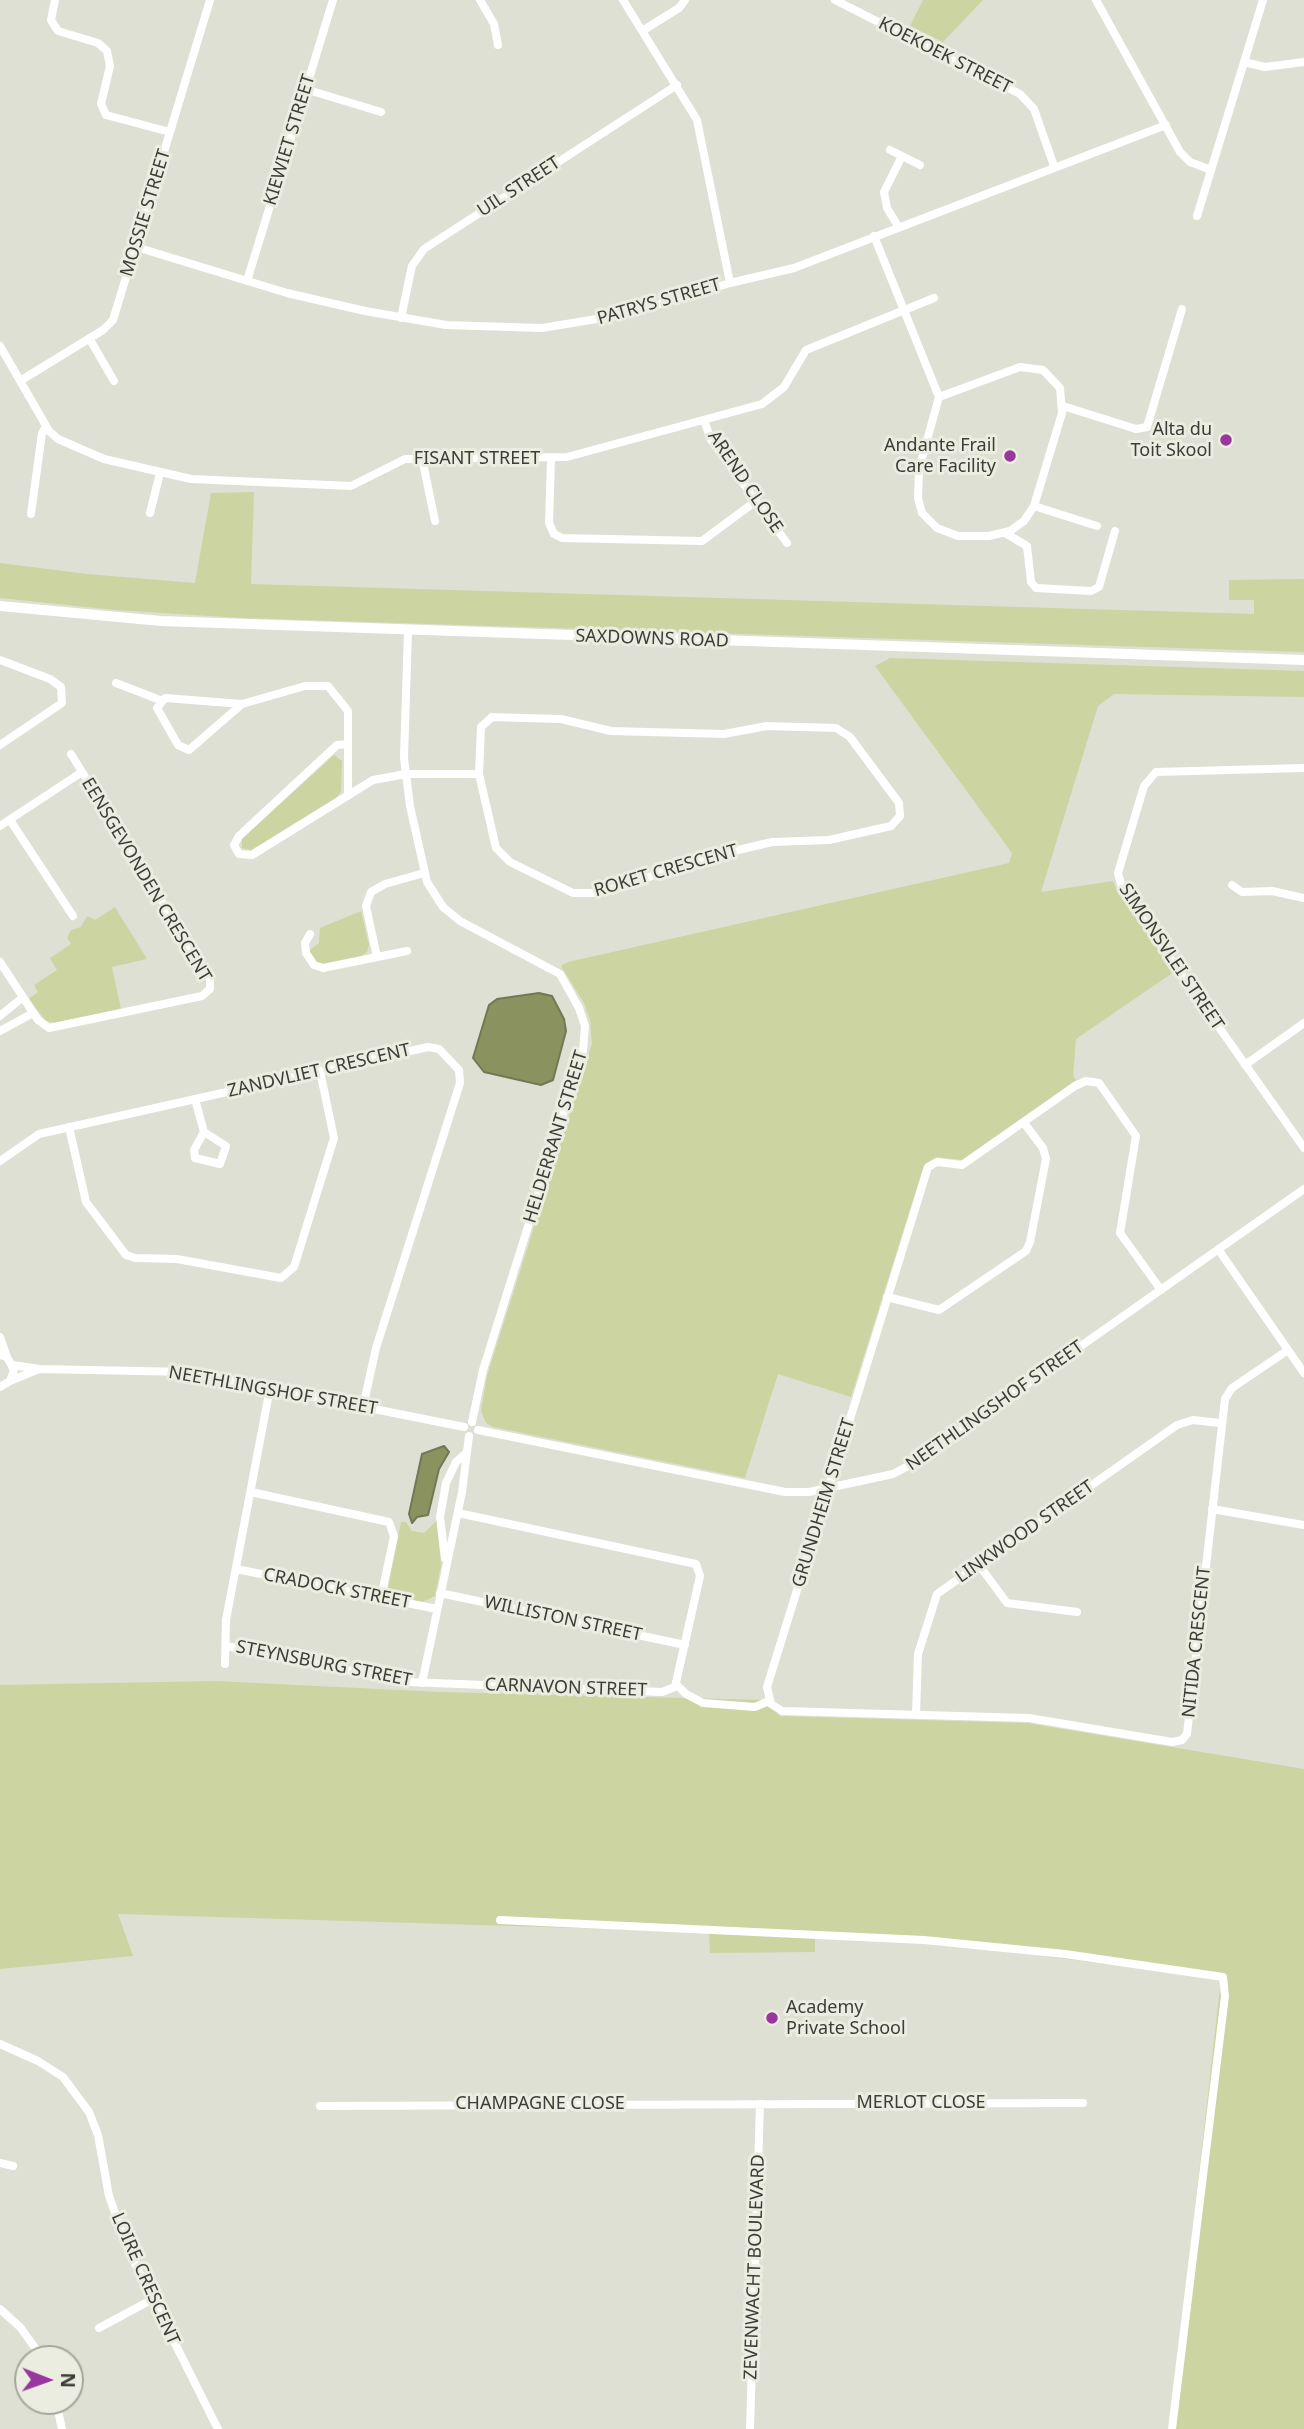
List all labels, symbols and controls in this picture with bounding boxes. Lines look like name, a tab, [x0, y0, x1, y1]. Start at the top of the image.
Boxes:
street label: KOEKOEK STREET	[875, 13, 1015, 99]
street label: KIEWIET STREET	[260, 72, 320, 208]
street label: MOSSIE STREET	[116, 147, 176, 279]
street label: UIL STREET	[473, 152, 565, 222]
street label: PATRYS STREET	[595, 274, 723, 330]
place label: Alta du Toit Skool	[1131, 419, 1212, 462]
street label: AREND CLOSE	[703, 427, 787, 537]
marker: Alta du Toit Skool	[1218, 432, 1234, 448]
place label: Andante Frail Care Facility	[884, 435, 996, 478]
street label: FISANT STREET	[414, 448, 540, 470]
marker: Andante Frail Care Facility	[1002, 448, 1018, 464]
street label: SAXDOWNS ROAD	[575, 626, 729, 652]
street label: EENSGEVONDEN CRESCENT	[76, 774, 216, 986]
street label: ROKET CRESCENT	[592, 840, 740, 902]
street label: SIMONSVLEI STREET	[1114, 880, 1228, 1034]
street label: ZANDVLIET CRESCENT	[225, 1039, 413, 1103]
street label: HELDERRANT STREET	[519, 1048, 593, 1226]
street label: NEETHLINGSHOF STREET	[902, 1336, 1088, 1476]
street label: NEETHLINGSHOF STREET	[167, 1362, 379, 1420]
street label: GRUNDHEIM STREET	[788, 1416, 860, 1590]
street label: LINKWOOD STREET	[952, 1476, 1098, 1588]
street label: CRADOCK STREET	[262, 1564, 412, 1614]
street label: NITIDA CRESCENT	[1178, 1565, 1216, 1719]
street label: WILLISTON STREET	[482, 1592, 644, 1646]
street label: STEYNSBURG STREET	[234, 1636, 414, 1692]
street label: CARNAVON STREET	[484, 1674, 648, 1702]
place label: Academy Private School	[786, 1997, 906, 2039]
marker: Academy Private School	[764, 2010, 780, 2026]
street label: MERLOT CLOSE	[856, 2092, 986, 2114]
street label: CHAMPAGNE CLOSE	[455, 2093, 625, 2115]
street label: ZEVENWACHT BOULEVARD	[740, 2154, 770, 2380]
street label: LOIRE CRESCENT	[106, 2209, 184, 2349]
north arrow	[14, 2345, 84, 2415]
text: N	[55, 2372, 81, 2388]

